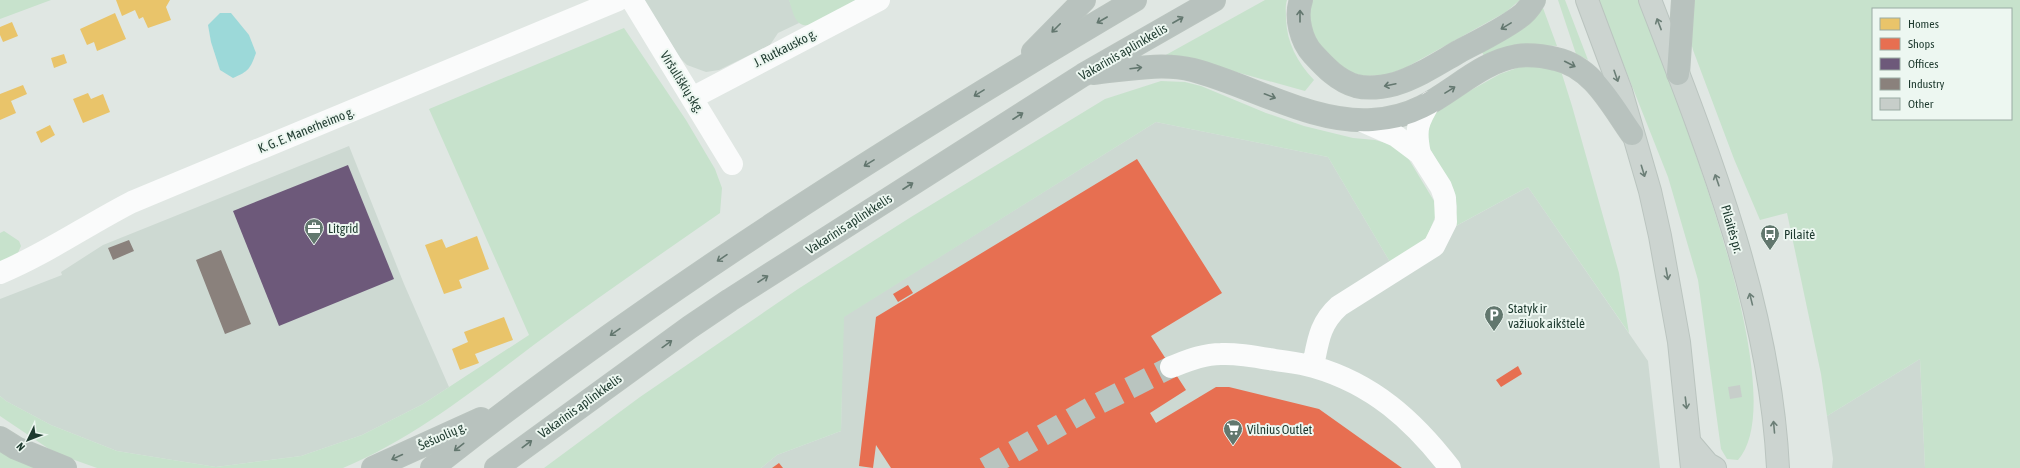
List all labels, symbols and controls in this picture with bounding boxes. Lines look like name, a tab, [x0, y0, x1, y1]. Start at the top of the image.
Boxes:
legend	[1872, 8, 2012, 120]
one-way arrow	[1296, 10, 1304, 23]
one-way arrow	[1096, 16, 1108, 24]
one-way arrow	[1172, 16, 1184, 24]
text: Homes	[1908, 17, 1939, 31]
one-way arrow	[1655, 19, 1663, 31]
street label: Vakarinis aplinkkelis	[1076, 20, 1170, 83]
one-way arrow	[1500, 22, 1512, 30]
one-way arrow	[1051, 23, 1061, 33]
street label: J. Rutkausko g.	[751, 26, 819, 70]
text: Shops	[1908, 37, 1934, 51]
street label: Viršuliškių skg.	[657, 48, 707, 116]
text: Offices	[1908, 57, 1938, 71]
one-way arrow	[1564, 61, 1576, 69]
one-way arrow	[1129, 64, 1142, 72]
one-way arrow	[1612, 69, 1620, 81]
text: Industry	[1908, 77, 1945, 91]
one-way arrow	[1384, 81, 1397, 89]
one-way arrow	[1444, 86, 1455, 94]
one-way arrow	[973, 90, 985, 98]
one-way arrow	[1263, 93, 1275, 101]
text: Other	[1908, 97, 1934, 111]
street label: K. G. E. Manerheimo g.	[256, 104, 356, 156]
one-way arrow	[1012, 112, 1024, 120]
one-way arrow	[863, 159, 875, 167]
one-way arrow	[1640, 164, 1647, 177]
one-way arrow	[1713, 173, 1720, 186]
one-way arrow	[902, 182, 914, 190]
street label: Vakarinis aplinkkelis	[803, 190, 895, 257]
street label: Pilaitės pr.	[1718, 203, 1746, 255]
office icon: Litgrid	[303, 217, 325, 245]
place label: Litgrid	[328, 221, 358, 236]
bus stop icon: Pilaitė	[1759, 223, 1781, 251]
place label: Pilaitė	[1784, 227, 1815, 242]
one-way arrow	[717, 254, 728, 262]
one-way arrow	[1663, 267, 1671, 280]
one-way arrow	[757, 275, 768, 283]
one-way arrow	[1746, 293, 1754, 306]
place label: Statyk ir važiuok aikštelė	[1508, 301, 1585, 331]
parking icon: Statyk ir važiuok aikštelė	[1483, 304, 1505, 332]
one-way arrow	[610, 328, 621, 336]
one-way arrow	[661, 339, 672, 348]
street label: Vakarinis aplinkkelis	[535, 371, 625, 441]
one-way arrow	[1682, 396, 1690, 409]
supermarket icon: Vilnius Outlet	[1222, 418, 1244, 446]
street label: Šešuolių g.	[416, 419, 468, 453]
north arrow	[8, 420, 48, 460]
one-way arrow	[1771, 421, 1778, 434]
place label: Vilnius Outlet	[1247, 422, 1313, 437]
text: N	[14, 440, 27, 453]
one-way arrow	[522, 440, 533, 449]
one-way arrow	[453, 442, 464, 451]
one-way arrow	[391, 454, 403, 461]

